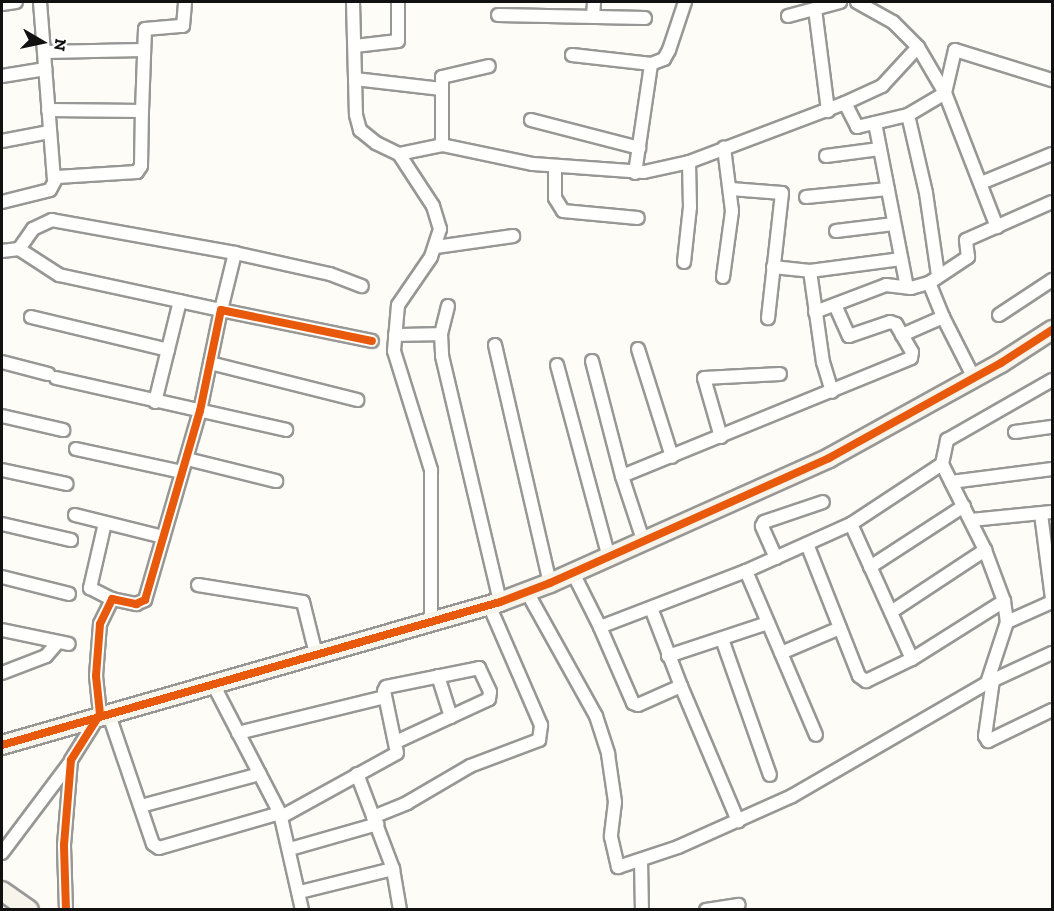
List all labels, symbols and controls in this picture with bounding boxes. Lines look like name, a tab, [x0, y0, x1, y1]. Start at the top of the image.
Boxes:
north arrow	[12, 12, 72, 72]
text: N	[50, 37, 71, 52]

